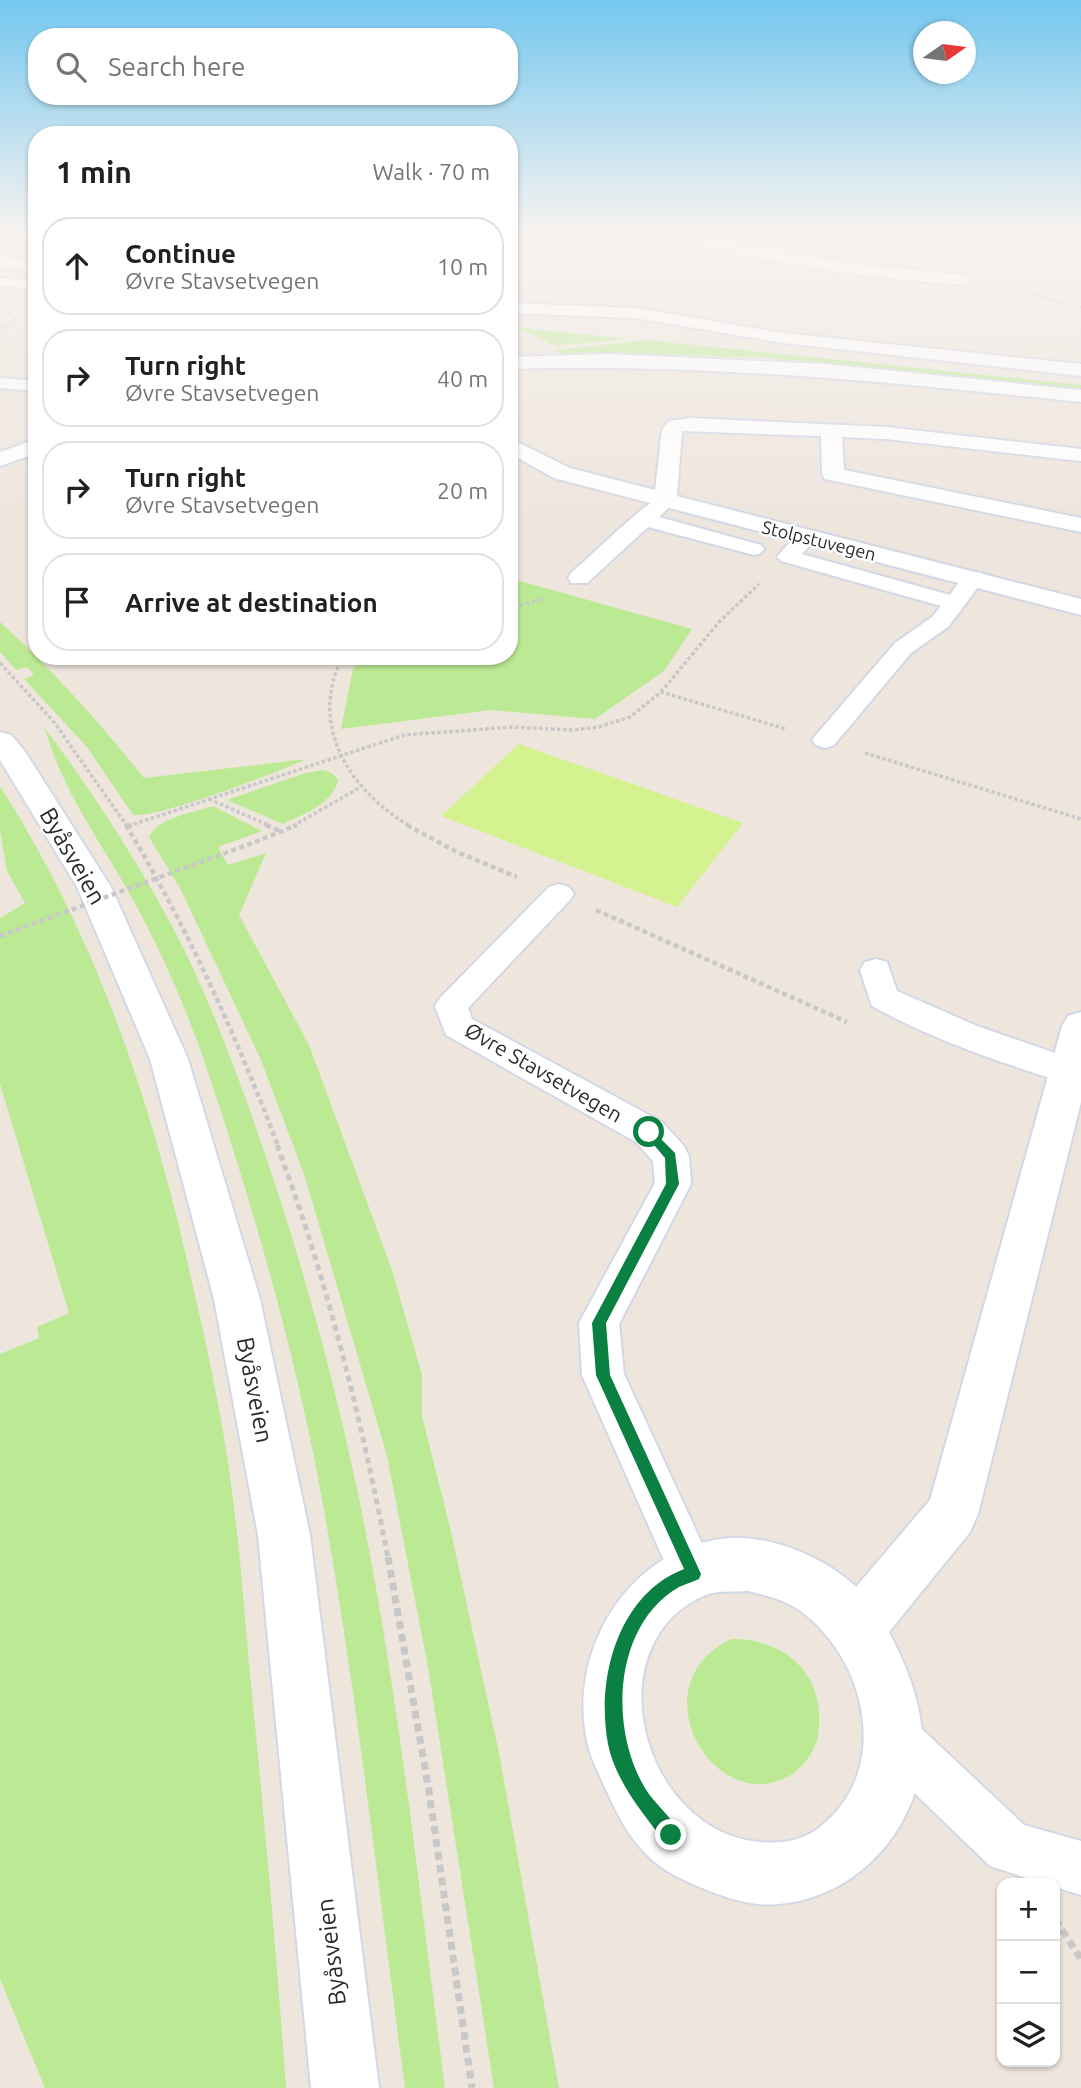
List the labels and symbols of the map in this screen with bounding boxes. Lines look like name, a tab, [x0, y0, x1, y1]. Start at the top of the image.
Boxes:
north arrow	[913, 21, 976, 84]
street label: Stolpstuvegen	[760, 516, 878, 564]
street label: Byåsveien	[35, 803, 111, 909]
street label: Øvre Stavsetvegen	[461, 1017, 627, 1127]
route start	[633, 1116, 664, 1147]
street label: Byåsveien	[232, 1335, 278, 1445]
route end	[655, 1819, 686, 1850]
street label: Byåsveien	[311, 1897, 351, 2007]

